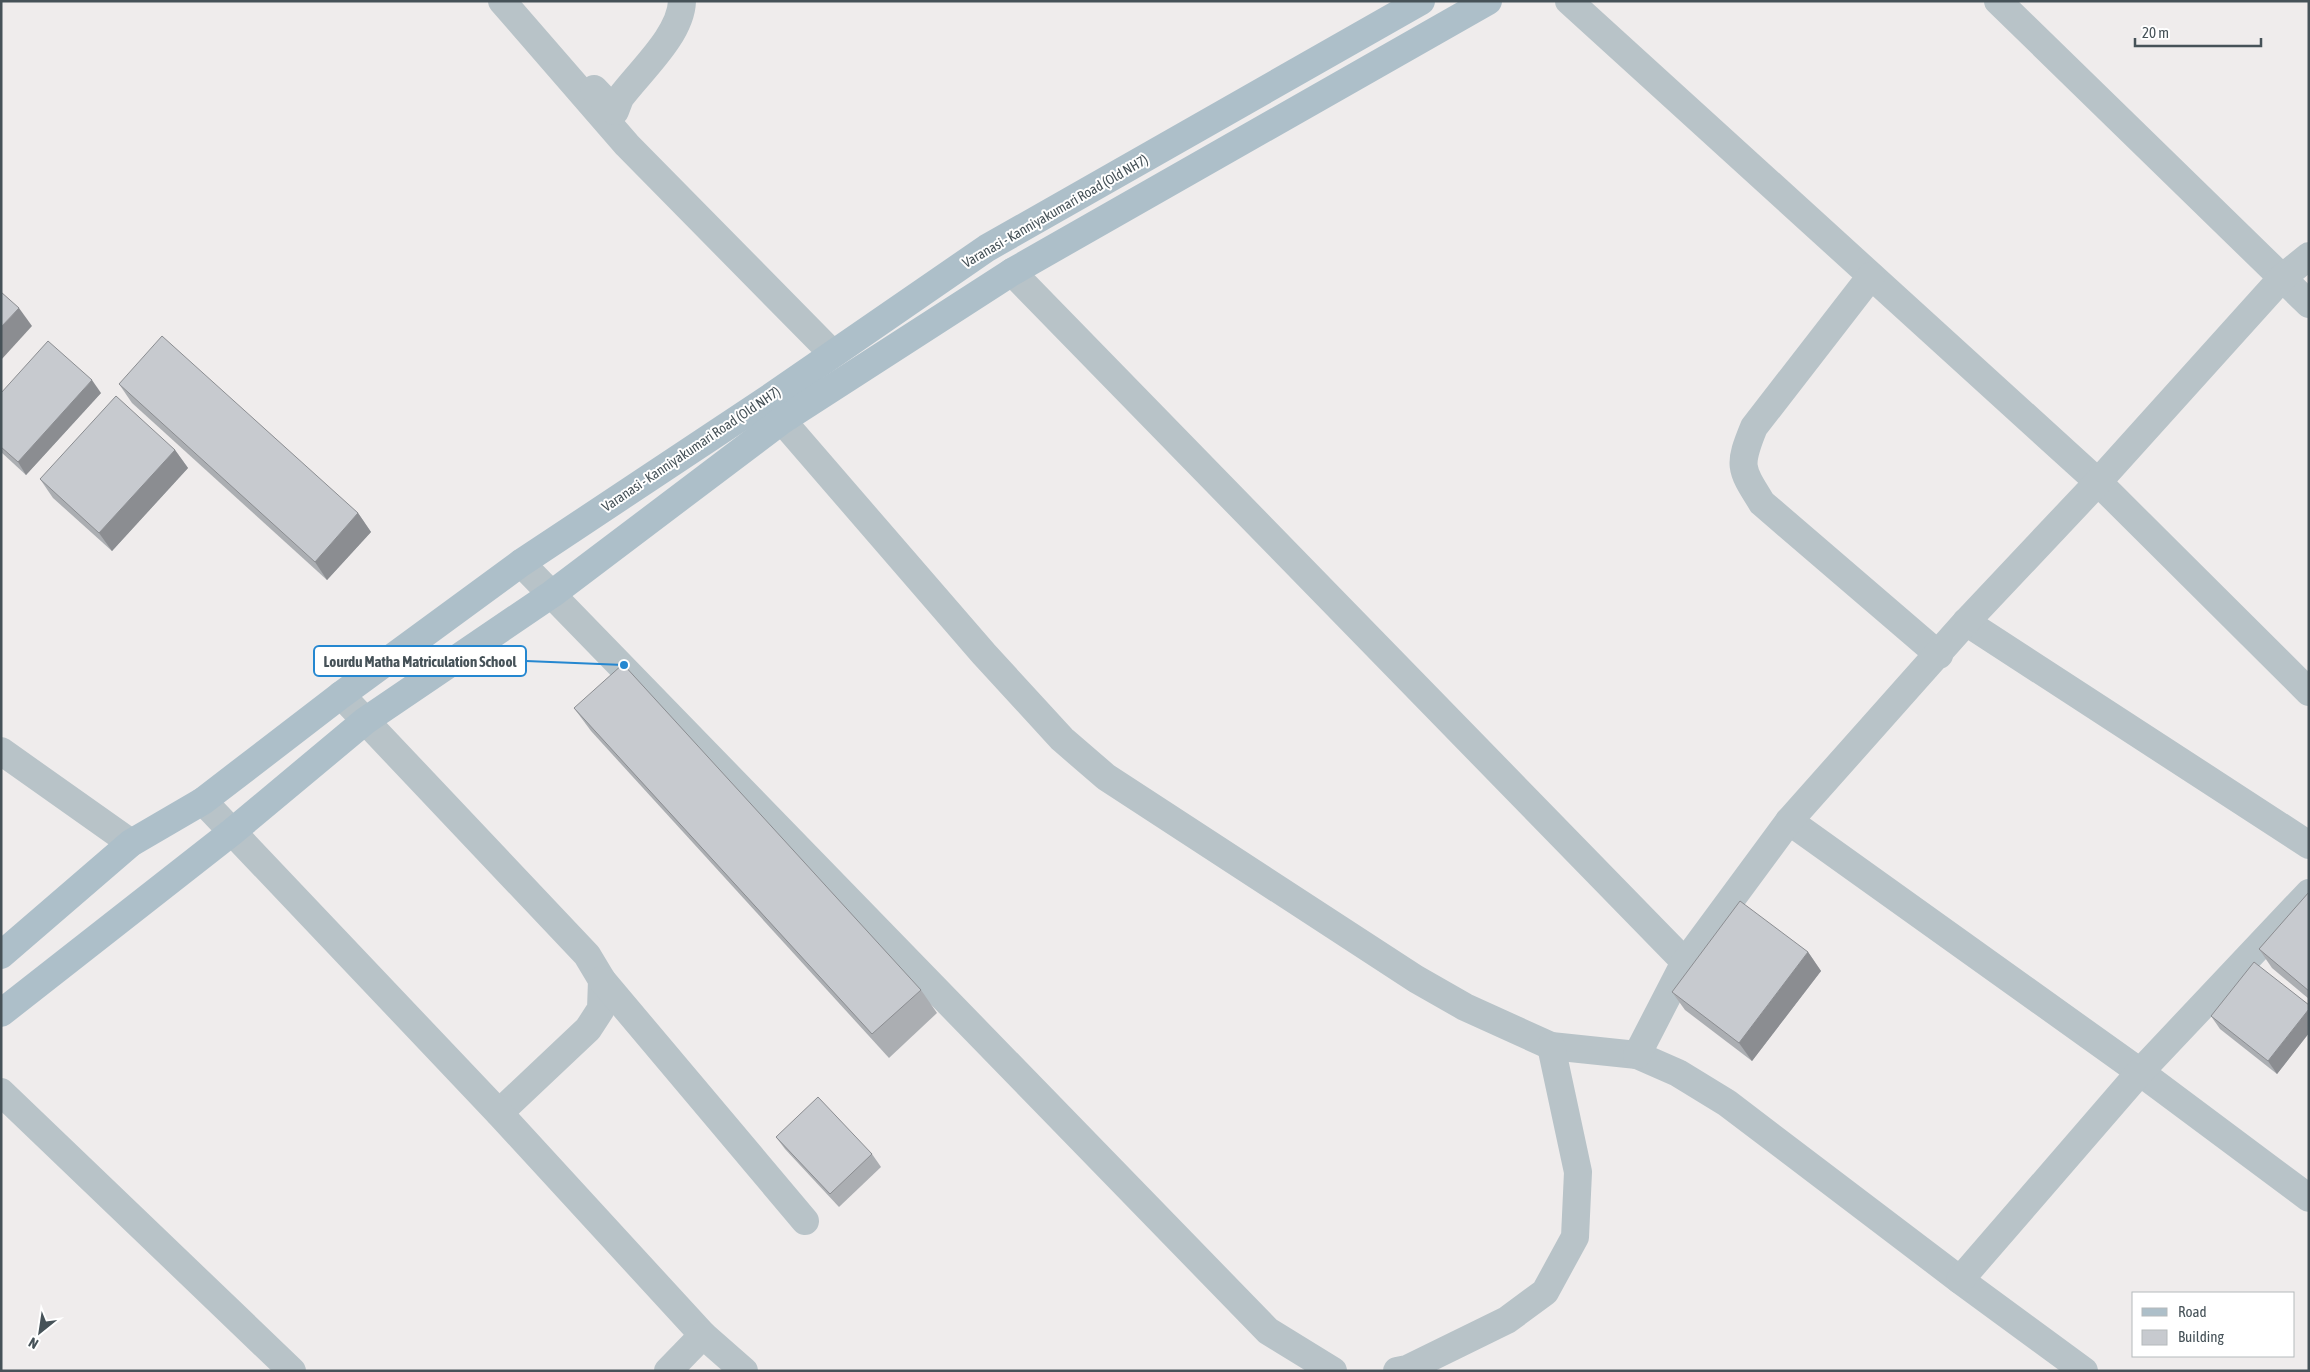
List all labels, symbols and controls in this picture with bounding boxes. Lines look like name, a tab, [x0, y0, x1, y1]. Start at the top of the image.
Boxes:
scale bar	[2135, 15, 2261, 47]
text: 20 m	[2142, 24, 2169, 41]
street label: Varanasi - Kanniyakumari Road (Old NH7)	[959, 151, 1151, 271]
street label: Varanasi - Kanniyakumari Road (Old NH7)	[599, 383, 783, 515]
callout: Lourdu Matha Matriculation School	[314, 646, 526, 676]
text: Lourdu Matha Matriculation School	[324, 653, 517, 670]
legend	[2132, 1292, 2295, 1357]
text: Road	[2178, 1303, 2207, 1320]
north arrow	[15, 1307, 65, 1357]
text: Building	[2178, 1328, 2224, 1345]
text: N	[26, 1334, 41, 1352]

